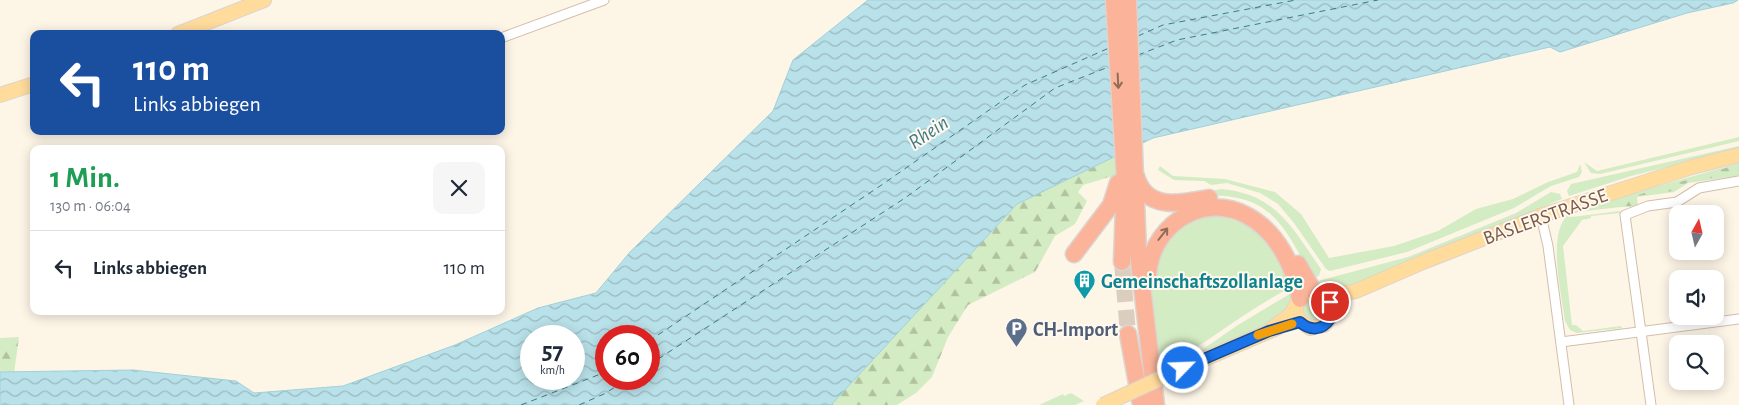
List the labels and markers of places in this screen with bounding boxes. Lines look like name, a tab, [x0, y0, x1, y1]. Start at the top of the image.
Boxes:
building icon: Gemeinschaftszollanlage	[1073, 269, 1097, 300]
place label: Gemeinschaftszollanlage	[1101, 272, 1303, 292]
pin	[1309, 281, 1351, 323]
parking icon: CH-Import	[1005, 317, 1029, 348]
place label: CH-Import	[1033, 320, 1118, 340]

